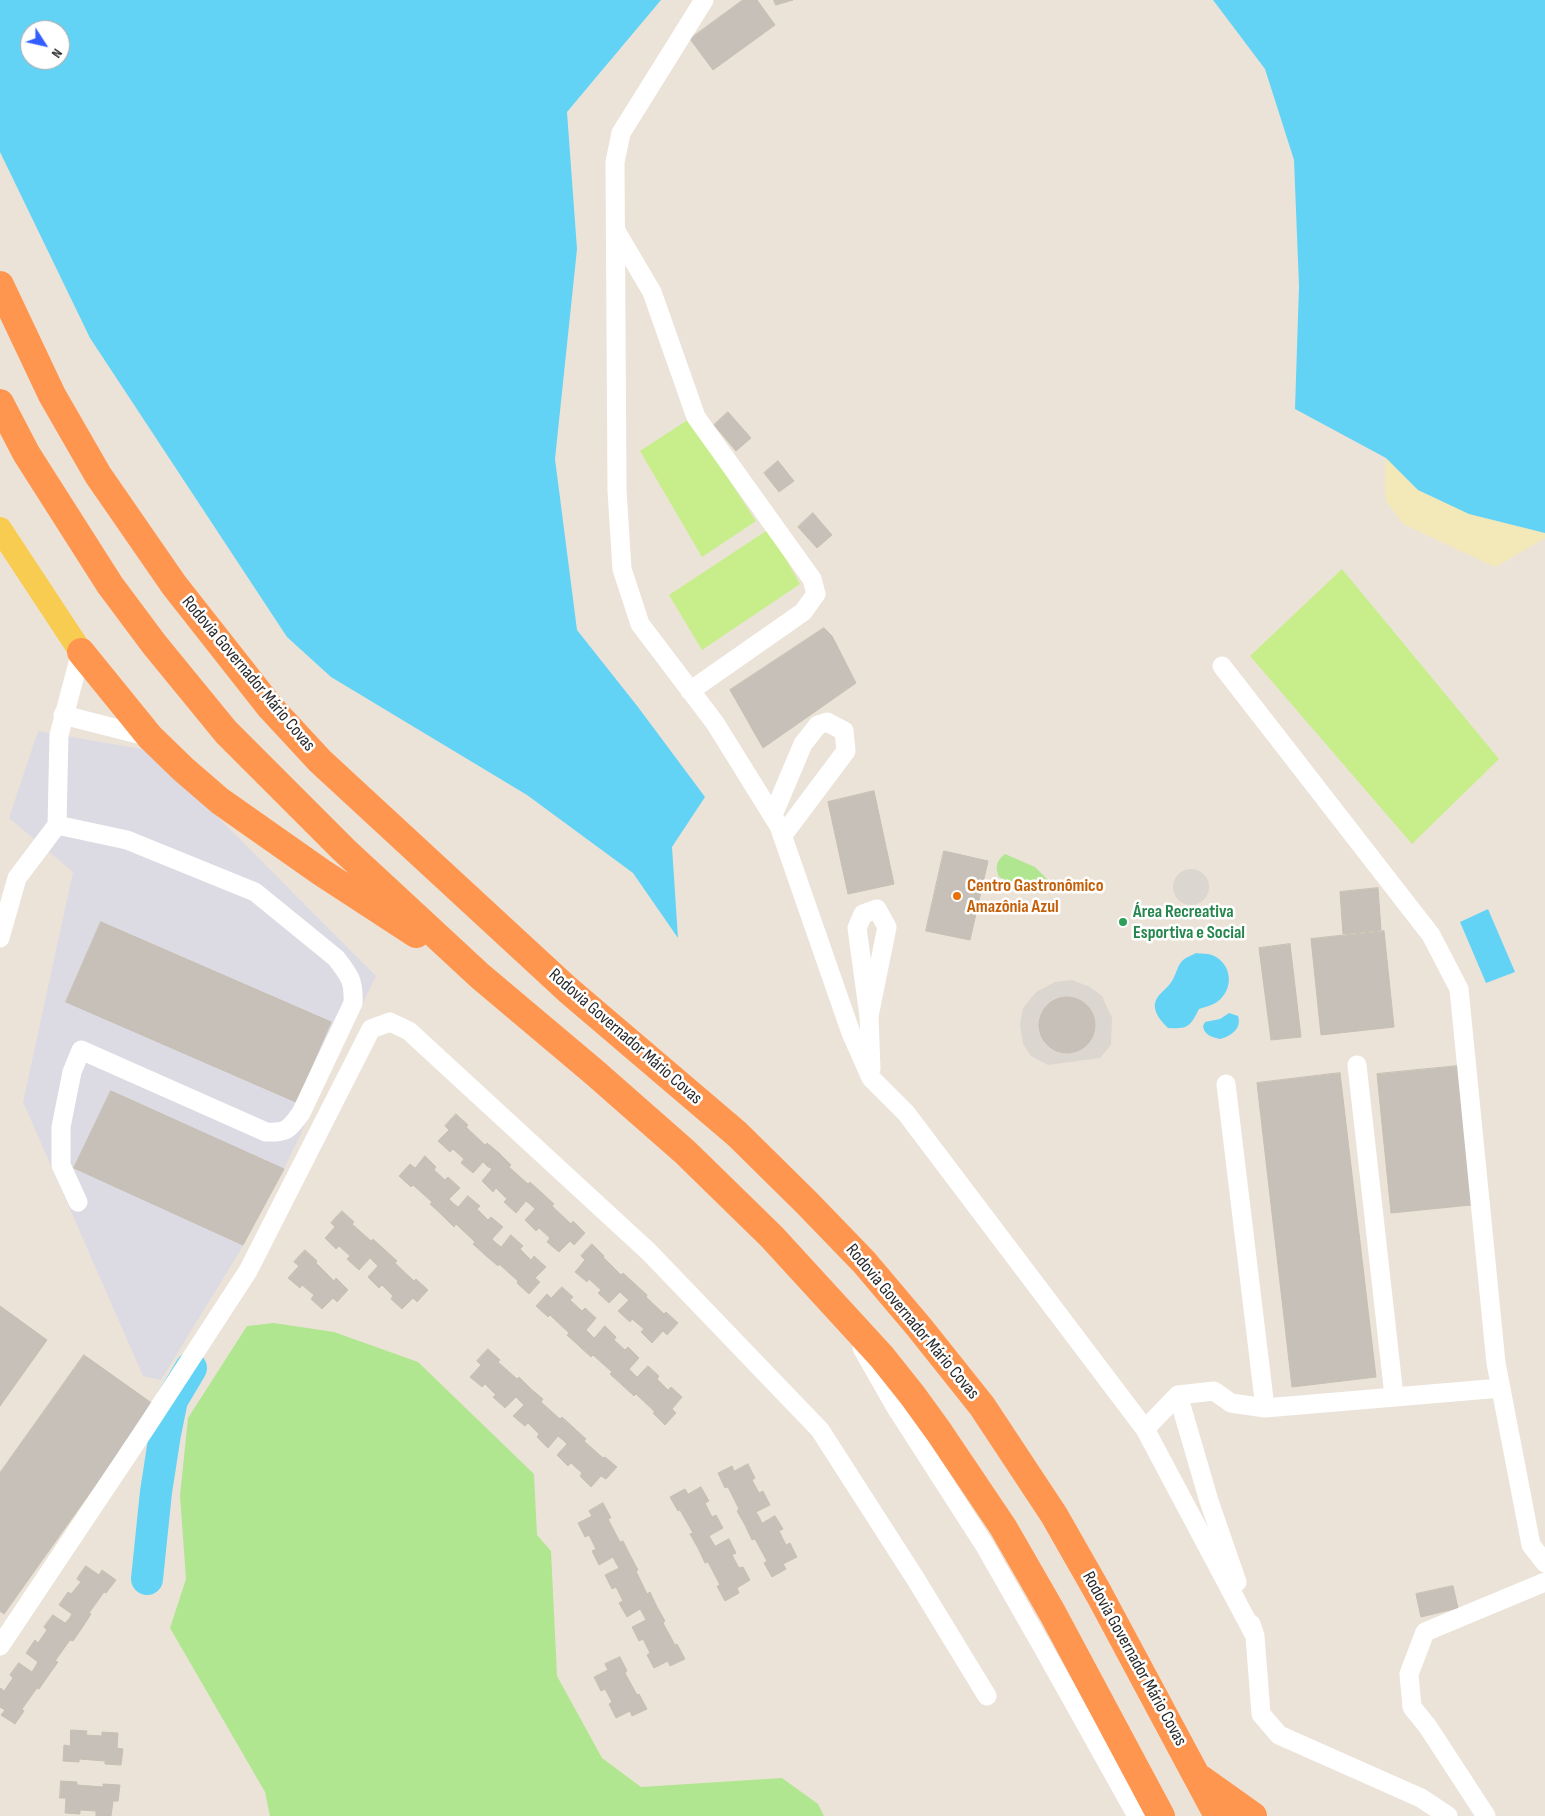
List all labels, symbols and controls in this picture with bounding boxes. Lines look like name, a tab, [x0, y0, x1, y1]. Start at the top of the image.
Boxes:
north arrow	[20, 20, 70, 70]
text: N	[48, 45, 66, 61]
street label: Rodovia Governador Mário Covas	[177, 592, 319, 756]
place label: Centro Gastronômico Amazônia Azul	[967, 875, 1103, 918]
marker: Centro Gastronômico Amazônia Azul	[951, 890, 963, 902]
place label: Área Recreativa Esportiva e Social	[1133, 901, 1245, 944]
marker: Área Recreativa Esportiva e Social	[1117, 916, 1129, 928]
street label: Rodovia Governador Mário Covas	[544, 965, 706, 1109]
street label: Rodovia Governador Mário Covas	[841, 1240, 983, 1404]
street label: Rodovia Governador Mário Covas	[1077, 1568, 1191, 1750]

